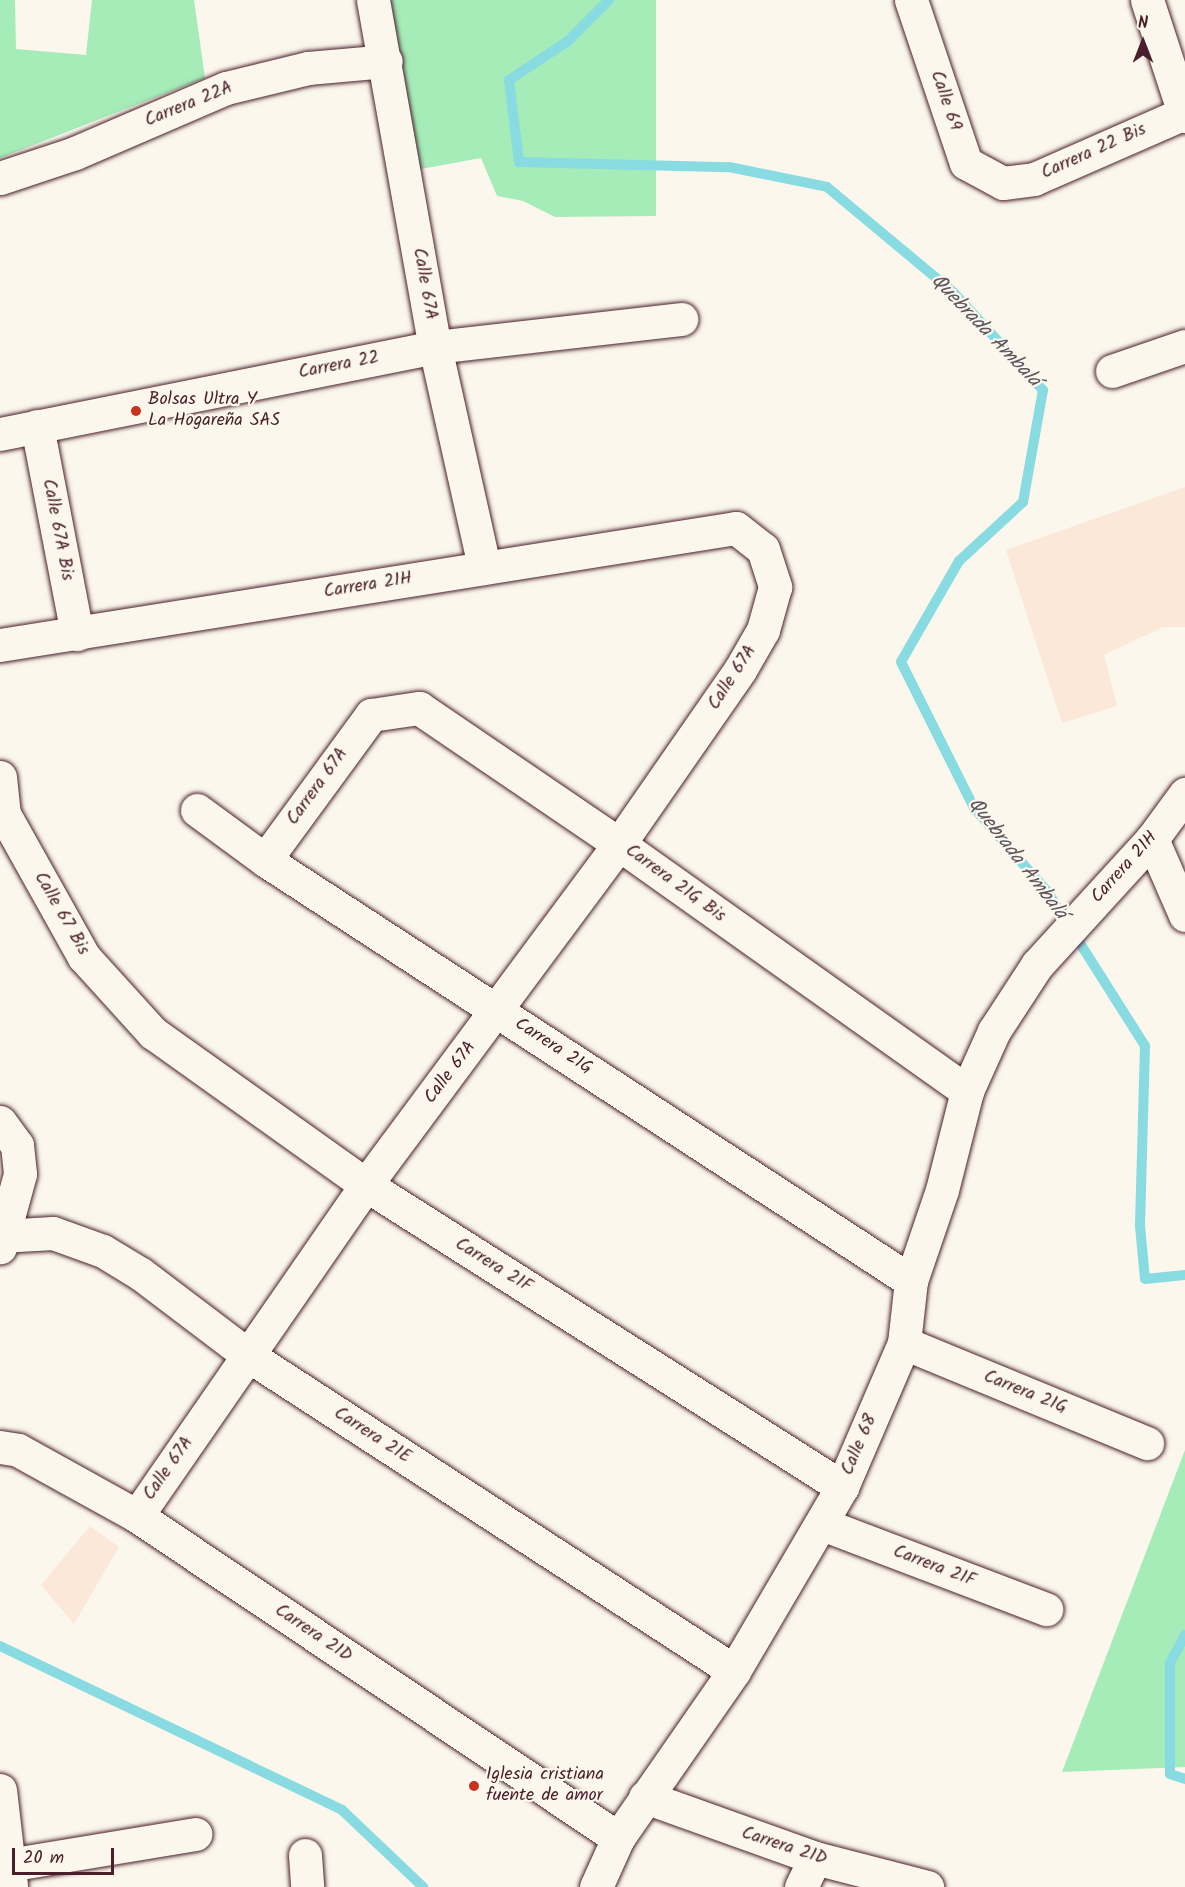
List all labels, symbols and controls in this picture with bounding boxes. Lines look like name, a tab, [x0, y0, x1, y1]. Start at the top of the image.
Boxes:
text: N	[1138, 11, 1148, 36]
north arrow	[1113, 12, 1173, 72]
street label: Calle 69	[925, 68, 965, 134]
street label: Carrera 22A	[142, 78, 236, 132]
street label: Carrera 22 Bis	[1038, 119, 1150, 185]
street label: Calle 67A	[407, 246, 441, 322]
water label: Quebrada Ambalá	[925, 270, 1045, 392]
street label: Carrera 22	[297, 348, 381, 384]
place label: Bolsas Ultra Y La Hogareña SAS	[148, 390, 280, 432]
marker: Bolsas Ultra Y La Hogareña SAS	[129, 404, 143, 418]
street label: Calle 67A Bis	[37, 477, 77, 583]
street label: Carrera 21H	[322, 568, 414, 604]
street label: Calle 67A	[704, 642, 762, 714]
street label: Carrera 67A	[283, 744, 353, 830]
water label: Quebrada Ambalá	[962, 793, 1072, 925]
street label: Carrera 21H	[1087, 828, 1163, 908]
street label: Carrera 21G Bis	[621, 840, 729, 928]
street label: Calle 67 Bis	[29, 869, 93, 959]
street label: Carrera 21G	[510, 1014, 596, 1080]
street label: Calle 67A	[421, 1038, 481, 1108]
street label: Carrera 21F	[451, 1234, 535, 1298]
street label: Carrera 21G	[980, 1367, 1070, 1419]
street label: Carrera 21E	[329, 1403, 415, 1469]
street label: Calle 68	[838, 1411, 882, 1479]
street label: Calle 67A	[139, 1433, 199, 1505]
street label: Carrera 21F	[890, 1541, 978, 1593]
street label: Carrera 21D	[270, 1600, 356, 1668]
place label: Iglesia cristiana fuente de amor	[486, 1765, 604, 1808]
marker: Iglesia cristiana fuente de amor	[467, 1779, 481, 1793]
street label: Carrera 21D	[739, 1823, 829, 1871]
scale bar	[15, 1836, 117, 1874]
text: 20 m	[23, 1844, 64, 1873]

